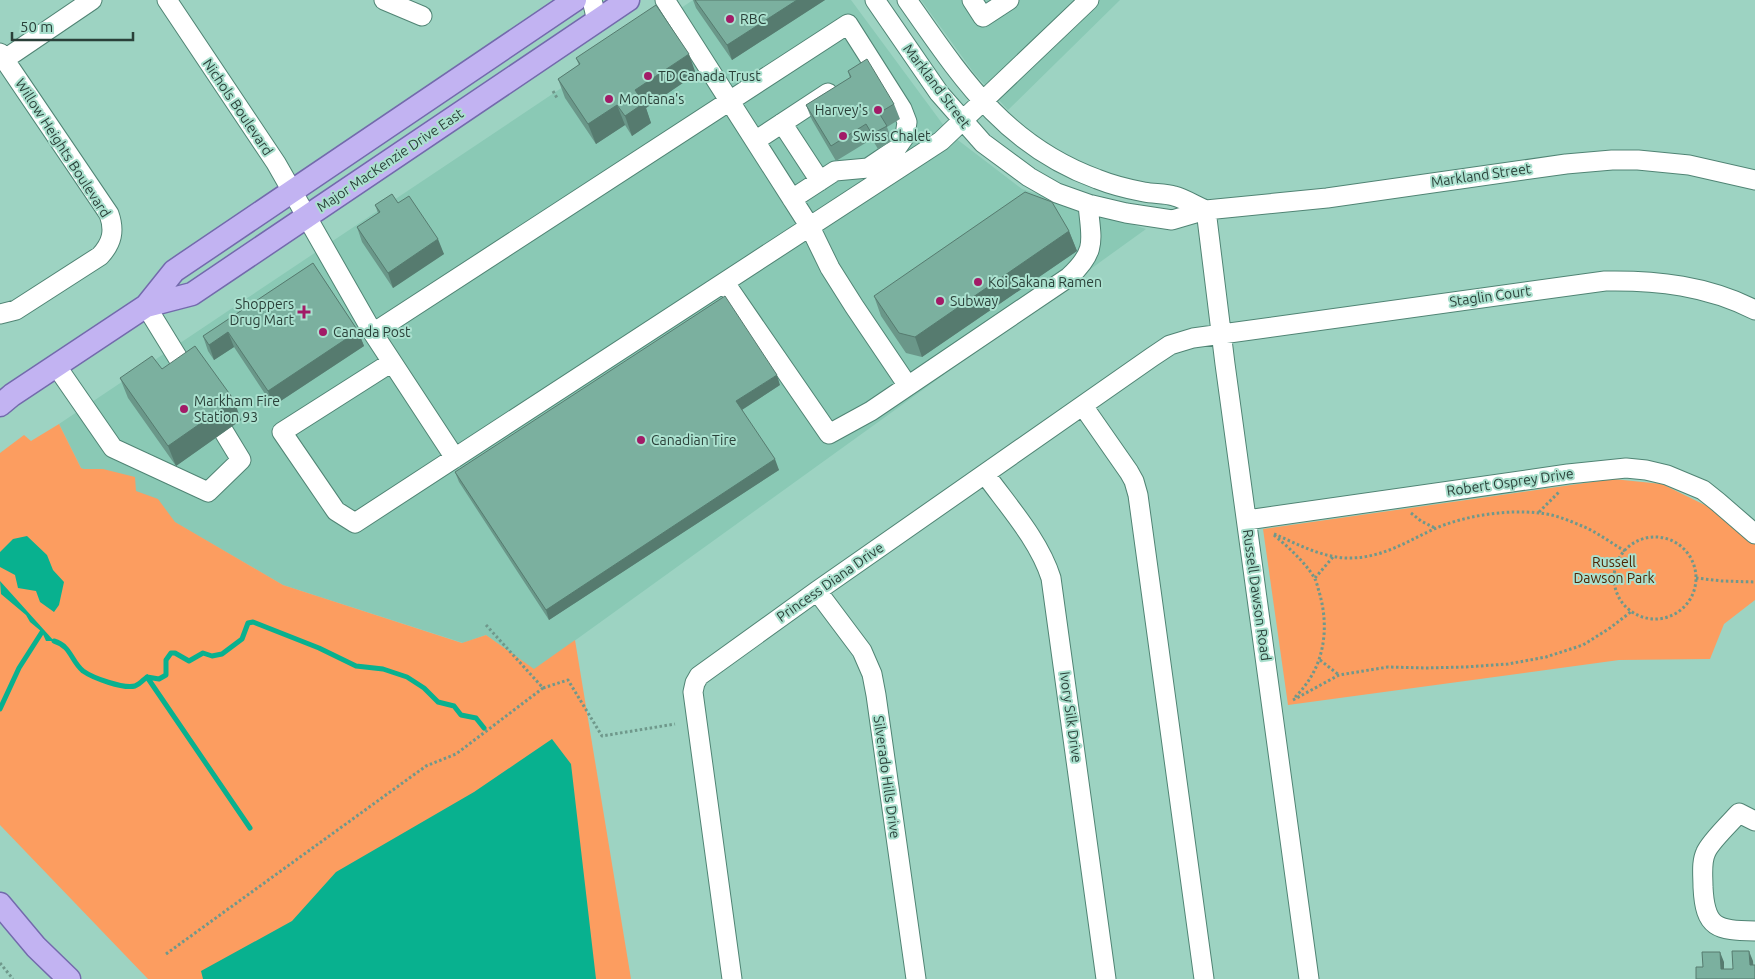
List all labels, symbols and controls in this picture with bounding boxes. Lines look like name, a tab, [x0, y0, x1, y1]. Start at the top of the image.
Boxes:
scale bar	[12, 10, 134, 42]
place label: RBC	[740, 11, 767, 27]
marker: RBC	[724, 13, 736, 25]
text: 50 m	[20, 18, 53, 35]
street label: Markland Street	[900, 41, 974, 132]
street label: Nichols Boulevard	[200, 56, 276, 158]
place label: TD Canada Trust	[658, 68, 761, 84]
marker: TD Canada Trust	[642, 70, 654, 82]
street label: Willow Heights Boulevard	[12, 76, 114, 220]
place label: Montana's	[619, 91, 684, 107]
marker: Montana's	[603, 93, 615, 105]
place label: Harvey's	[815, 102, 868, 118]
marker: Harvey's	[872, 104, 884, 116]
street label: Major MacKenzie Drive East	[314, 105, 467, 215]
place label: Swiss Chalet	[853, 128, 931, 144]
marker: Swiss Chalet	[837, 130, 849, 142]
street label: Markland Street	[1430, 160, 1533, 190]
place label: Koi Sakana Ramen	[988, 274, 1102, 290]
marker: Koi Sakana Ramen	[972, 276, 984, 288]
street label: Staglin Court	[1448, 282, 1532, 310]
place label: Subway	[950, 293, 999, 309]
marker: Subway	[934, 295, 946, 307]
place label: Shoppers Drug Mart	[229, 296, 294, 328]
marker: Shoppers Drug Mart	[298, 306, 310, 318]
place label: Canada Post	[333, 324, 411, 340]
marker: Canada Post	[317, 326, 329, 338]
place label: Markham Fire Station 93	[194, 393, 280, 425]
marker: Markham Fire Station 93	[178, 403, 190, 415]
place label: Canadian Tire	[651, 432, 736, 448]
marker: Canadian Tire	[635, 434, 647, 446]
street label: Robert Osprey Drive	[1446, 465, 1574, 499]
street label: Russell Dawson Road	[1240, 528, 1274, 662]
street label: Princess Diana Drive	[774, 539, 886, 625]
park label: Russell Dawson Park	[1573, 554, 1655, 586]
street label: Ivory Silk Drive	[1057, 670, 1085, 764]
street label: Silverado Hills Drive	[870, 715, 904, 839]

